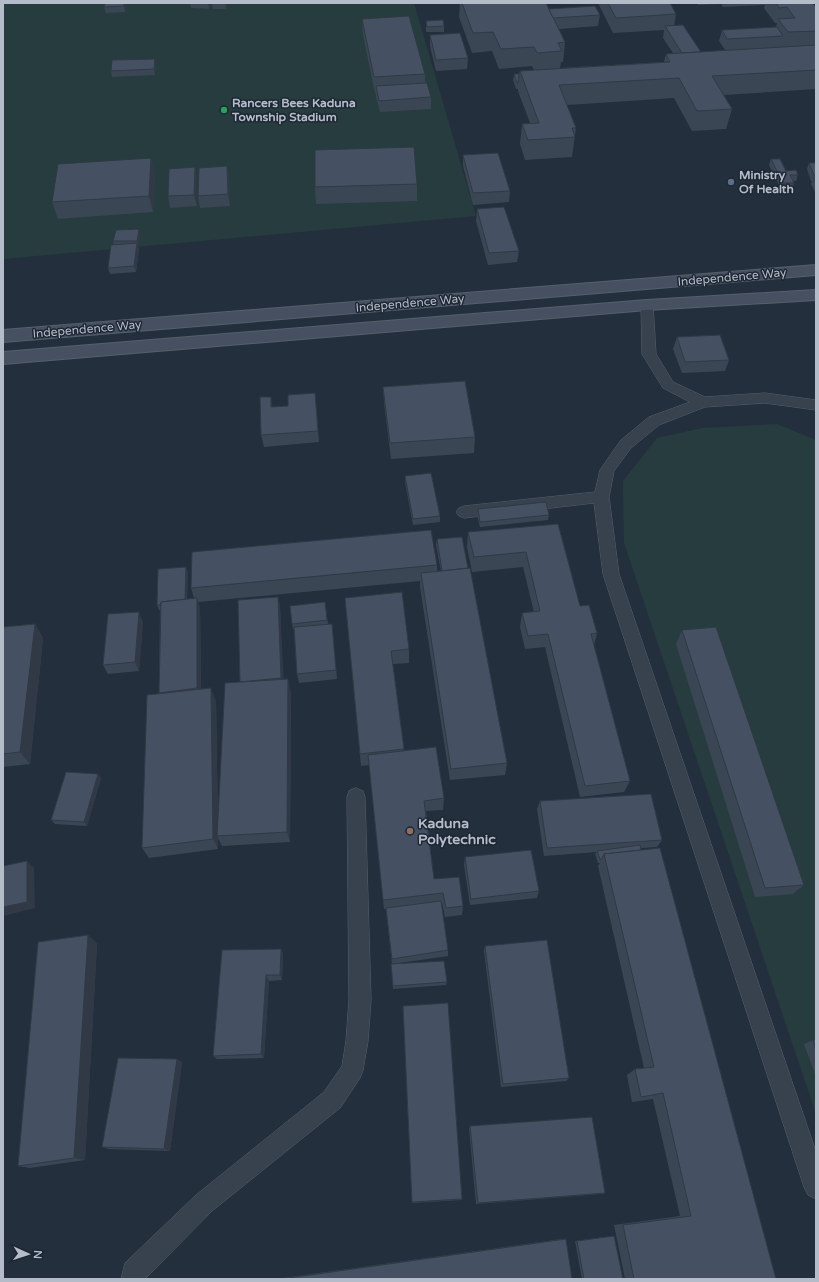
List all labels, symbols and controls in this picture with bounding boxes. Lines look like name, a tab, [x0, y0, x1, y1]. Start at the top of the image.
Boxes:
place label: Rancers Bees Kaduna Township Stadium	[231, 96, 356, 125]
marker: Rancers Bees Kaduna Township Stadium	[219, 105, 229, 115]
place label: Ministry Of Health	[739, 168, 794, 196]
marker: Ministry Of Health	[726, 177, 736, 187]
street label: Independence Way	[677, 265, 788, 289]
street label: Independence Way	[355, 291, 466, 315]
street label: Independence Way	[32, 317, 143, 341]
place label: Kaduna Polytechnic	[418, 815, 496, 848]
marker: Kaduna Polytechnic	[405, 826, 415, 836]
north arrow	[8, 1234, 48, 1274]
text: N	[31, 1250, 44, 1259]

